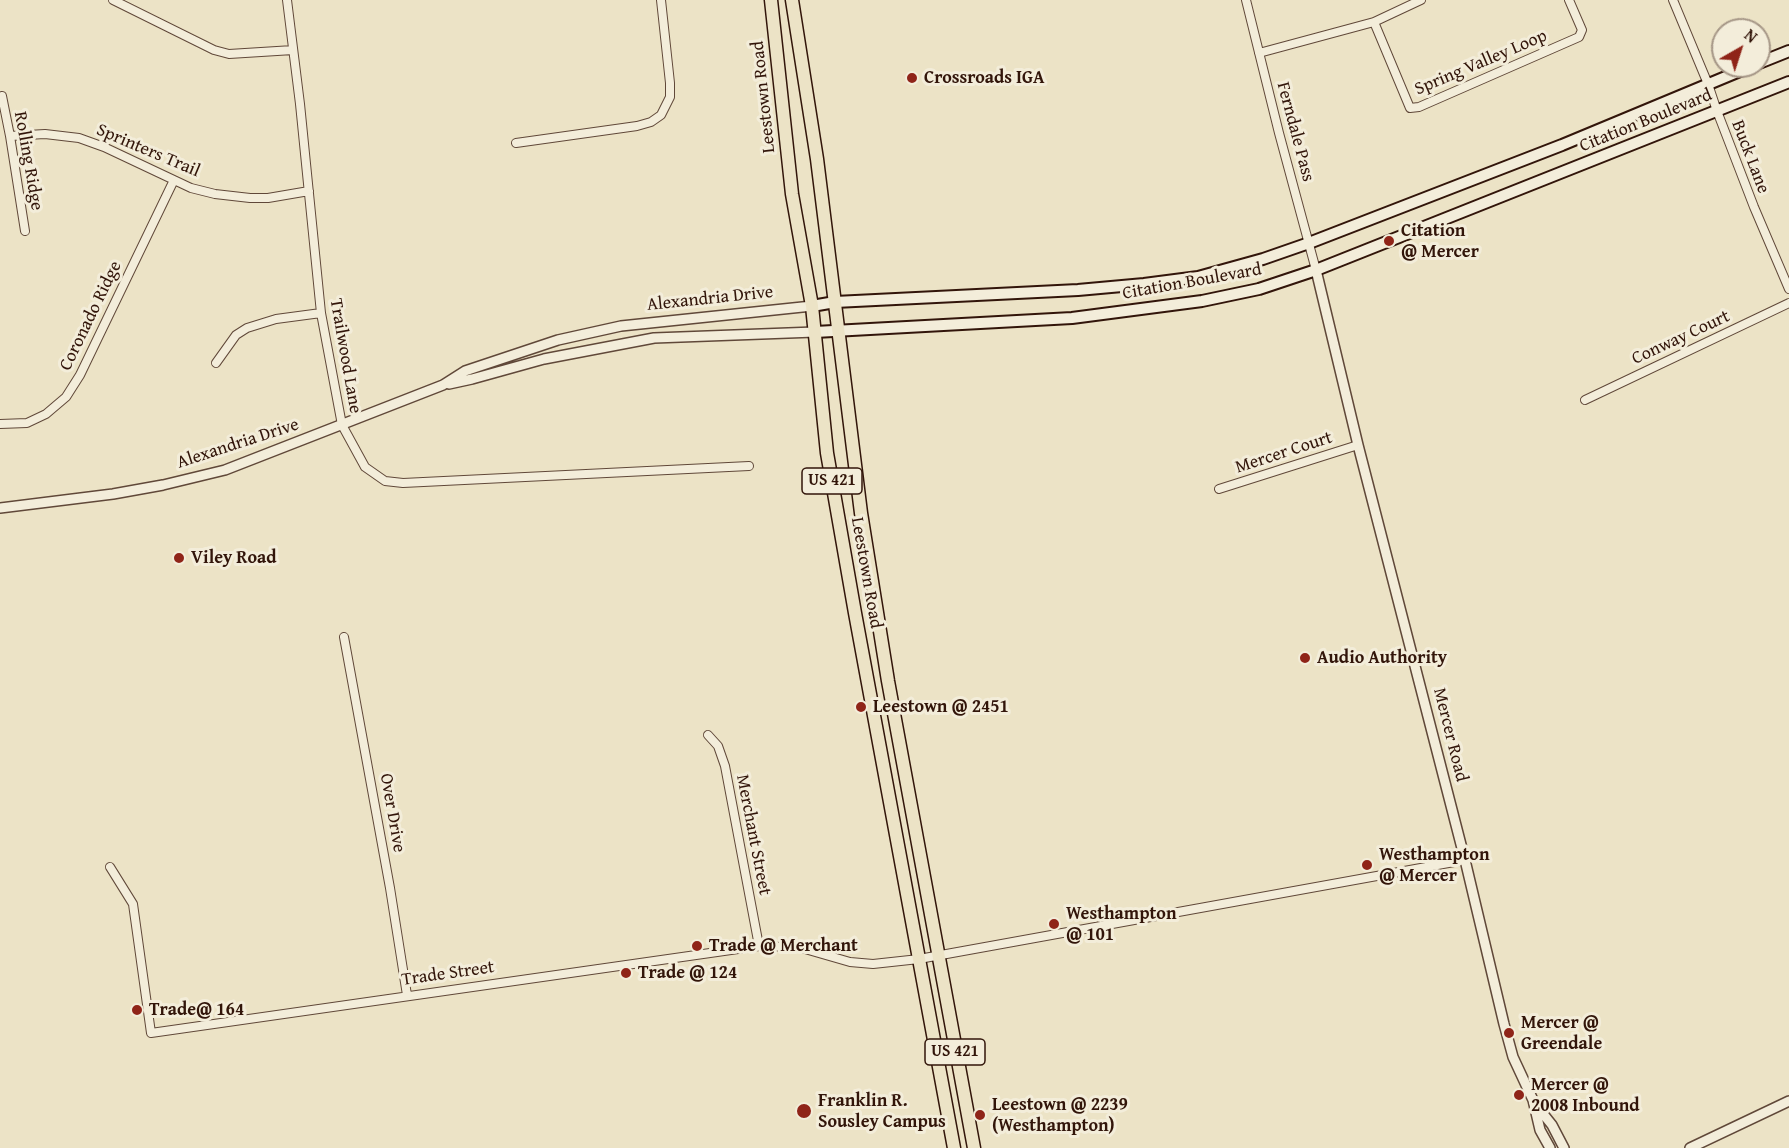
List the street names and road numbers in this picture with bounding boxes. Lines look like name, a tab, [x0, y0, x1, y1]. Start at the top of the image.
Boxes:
street label: Spring Valley Loop	[1412, 25, 1550, 101]
street label: Leestown Road	[747, 40, 781, 154]
street label: Ferndale Pass	[1271, 80, 1319, 184]
street label: Citation Boulevard	[1577, 85, 1715, 157]
street label: Rolling Ridge	[9, 110, 47, 212]
street label: Buck Lane	[1726, 117, 1774, 197]
street label: Sprinters Trail	[93, 119, 203, 183]
street label: Coronado Ridge	[55, 258, 127, 374]
street label: Citation Boulevard	[1121, 259, 1263, 305]
street label: Alexandria Drive	[646, 282, 774, 316]
street label: Trailwood Lane	[324, 297, 366, 415]
street label: Conway Court	[1629, 306, 1733, 370]
street label: Alexandria Drive	[174, 414, 302, 474]
street label: Mercer Court	[1233, 427, 1335, 479]
road number: US 421	[802, 468, 862, 494]
street label: Leestown Road	[846, 516, 886, 630]
street label: Mercer Road	[1428, 686, 1472, 784]
street label: Over Drive	[374, 772, 410, 854]
street label: Merchant Street	[731, 773, 775, 897]
street label: Trade Street	[400, 957, 496, 991]
road number: US 421	[925, 1039, 985, 1065]

